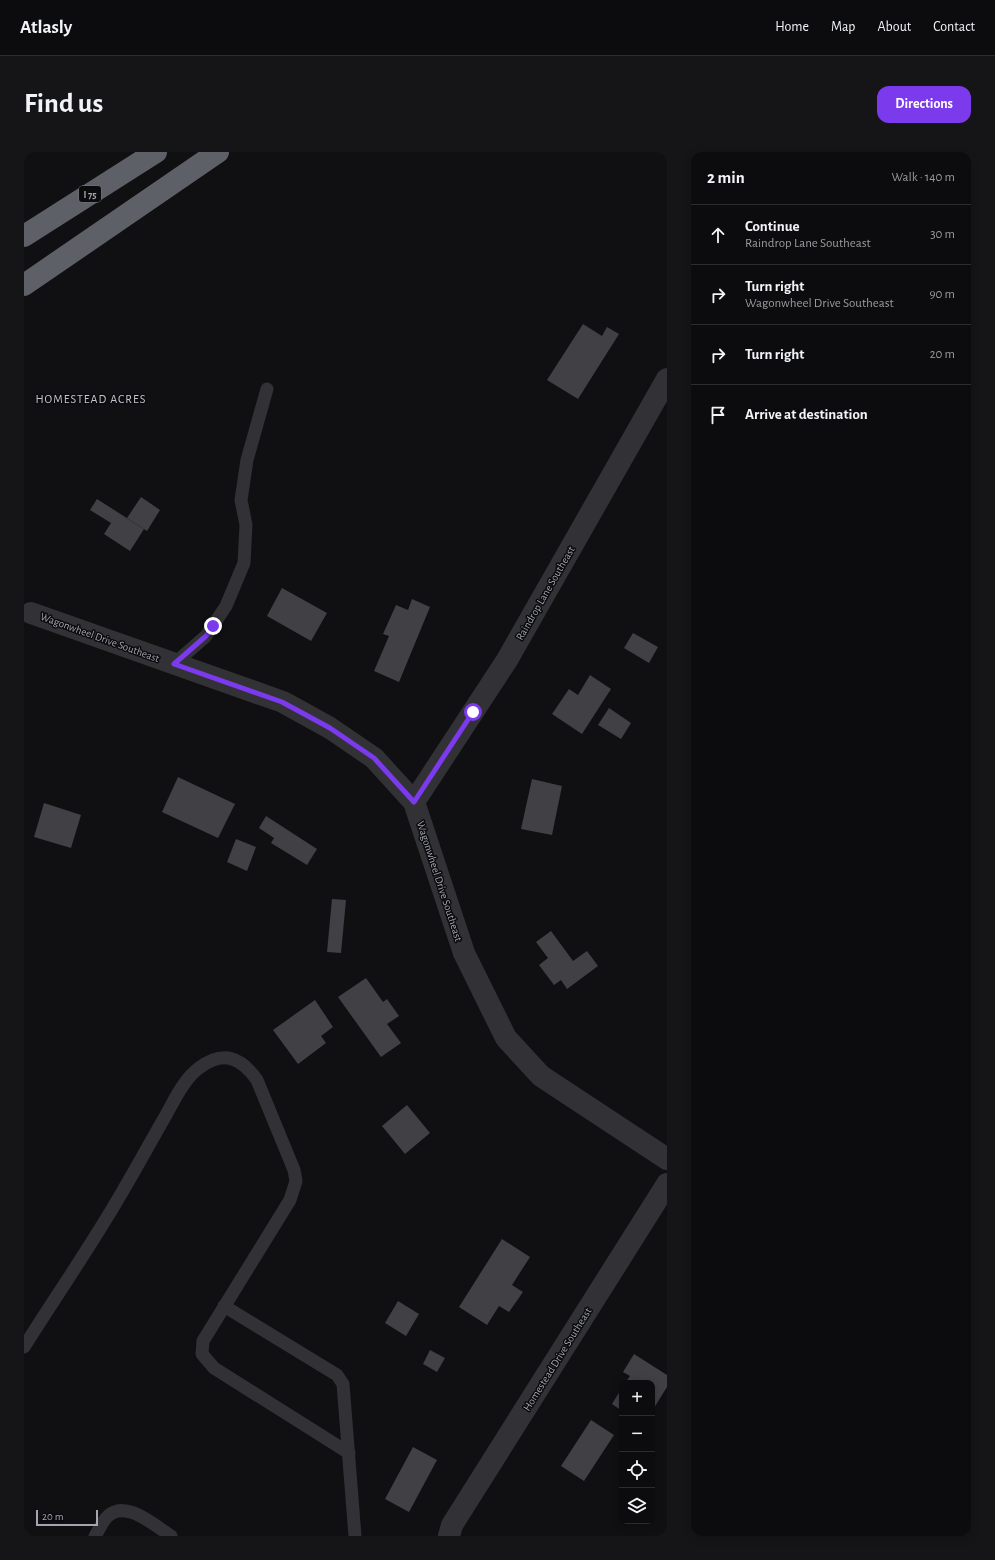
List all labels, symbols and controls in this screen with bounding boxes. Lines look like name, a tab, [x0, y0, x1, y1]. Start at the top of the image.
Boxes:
text: Atlasly	[20, 18, 72, 37]
text: Home	[775, 20, 809, 34]
text: Map	[831, 20, 855, 34]
text: About	[877, 20, 911, 34]
text: Contact	[933, 20, 975, 34]
button: Directions	[877, 86, 971, 123]
text: Find us	[24, 90, 103, 118]
text: 2 min	[707, 169, 745, 186]
text: Walk · 140 m	[892, 171, 955, 184]
road number: I 75	[79, 186, 101, 202]
text: Continue	[745, 219, 800, 234]
icon: ahead	[707, 224, 729, 246]
text: 30 m	[930, 228, 955, 241]
text: Raindrop Lane Southeast	[745, 237, 871, 250]
text: Turn right	[745, 279, 804, 294]
icon: right	[707, 284, 729, 306]
text: 90 m	[929, 288, 955, 301]
text: Wagonwheel Drive Southeast	[745, 297, 894, 310]
icon: right	[707, 344, 729, 366]
text: Turn right	[745, 347, 804, 362]
text: 20 m	[930, 348, 955, 361]
district label: HOMESTEAD ACRES	[36, 393, 146, 405]
icon: arrive	[707, 404, 729, 426]
text: Arrive at destination	[745, 407, 868, 422]
street label: Raindrop Lane Southeast	[514, 544, 577, 642]
street label: Wagonwheel Drive Southeast	[39, 611, 161, 664]
route end	[204, 617, 222, 635]
route start	[464, 703, 482, 721]
street label: Wagonwheel Drive Southeast	[415, 820, 464, 943]
street label: Homestead Drive Southeast	[521, 1305, 594, 1413]
map controls	[619, 1380, 655, 1524]
button: +	[619, 1380, 655, 1416]
button: −	[619, 1416, 655, 1452]
button: locate	[619, 1452, 655, 1488]
button: layers	[619, 1488, 655, 1524]
scale bar	[36, 1508, 98, 1527]
text: 20 m	[42, 1511, 63, 1522]

